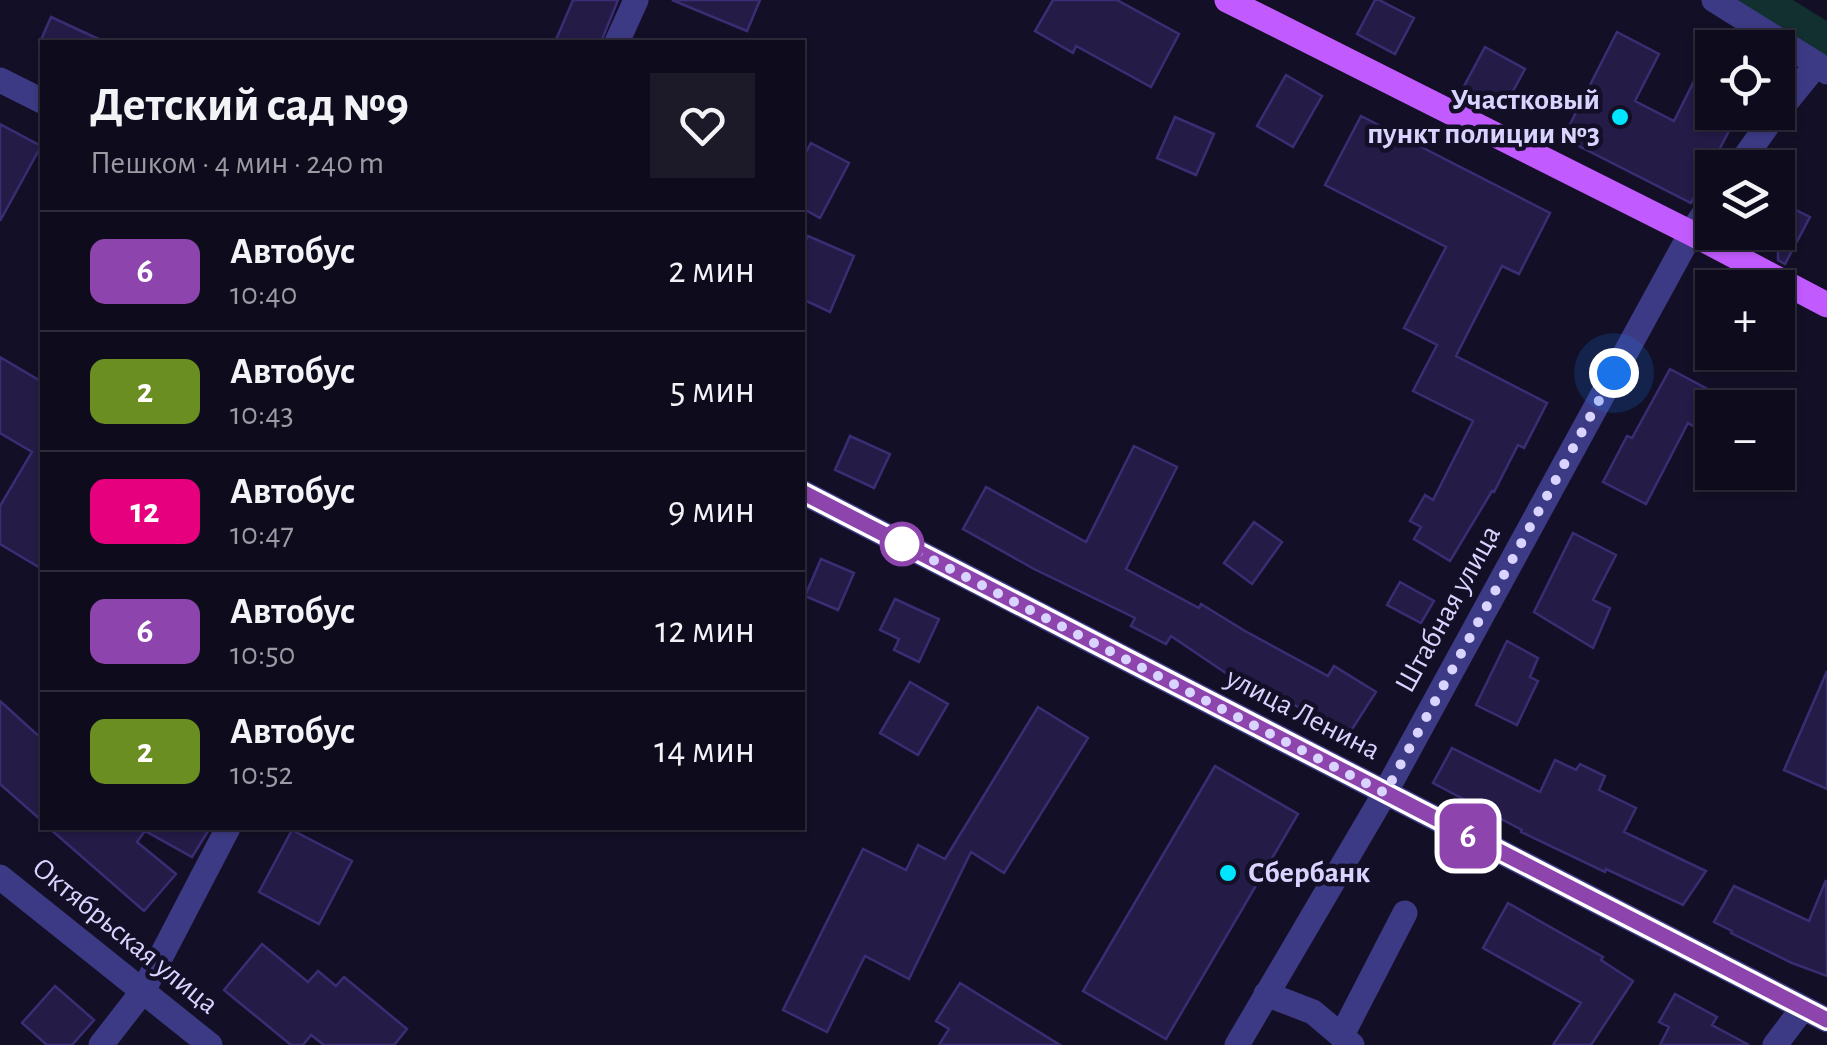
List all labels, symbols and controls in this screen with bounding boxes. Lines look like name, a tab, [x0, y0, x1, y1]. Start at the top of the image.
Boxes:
map controls	[1695, 30, 1795, 490]
button: locate	[1695, 30, 1795, 130]
button: heart	[650, 73, 755, 178]
text: Детский сад №9	[90, 82, 409, 130]
place label: Участковый пункт полиции №3	[1367, 85, 1600, 149]
marker: Участковый пункт полиции №3	[1609, 106, 1631, 128]
text: Пешком · 4 мин · 240 m	[90, 147, 384, 179]
button: layers	[1695, 150, 1795, 250]
text: Автобус	[230, 233, 355, 271]
text: 2 мин	[668, 252, 755, 290]
text: 6	[137, 254, 153, 289]
button: +	[1695, 270, 1795, 370]
text: 10:40	[230, 278, 298, 310]
your location	[1589, 348, 1639, 398]
text: Автобус	[230, 353, 355, 391]
text: 5 мин	[670, 372, 755, 410]
text: 2	[137, 374, 153, 409]
button: −	[1695, 390, 1795, 490]
text: 10:43	[230, 398, 294, 430]
text: Автобус	[230, 473, 355, 511]
text: 9 мин	[668, 492, 755, 530]
text: 12	[130, 494, 160, 529]
text: 10:47	[230, 518, 294, 550]
street label: Штабная улица	[1390, 520, 1506, 698]
unlabelled marker	[881, 523, 923, 565]
text: Автобус	[230, 593, 355, 631]
text: 12 мин	[655, 612, 755, 650]
text: 6	[137, 614, 153, 649]
text: 10:50	[230, 638, 296, 670]
street label: улица Ленина	[1220, 662, 1385, 766]
text: Автобус	[230, 713, 355, 751]
text: 14 мин	[654, 732, 755, 770]
text: 2	[137, 734, 153, 769]
text: 10:52	[230, 758, 293, 790]
line badge: 6	[1436, 804, 1500, 868]
text: 6	[1460, 819, 1476, 854]
street label: Октябрьская улица	[26, 852, 224, 1020]
place label: Сбербанк	[1248, 858, 1370, 888]
marker: Сбербанк	[1217, 862, 1239, 884]

